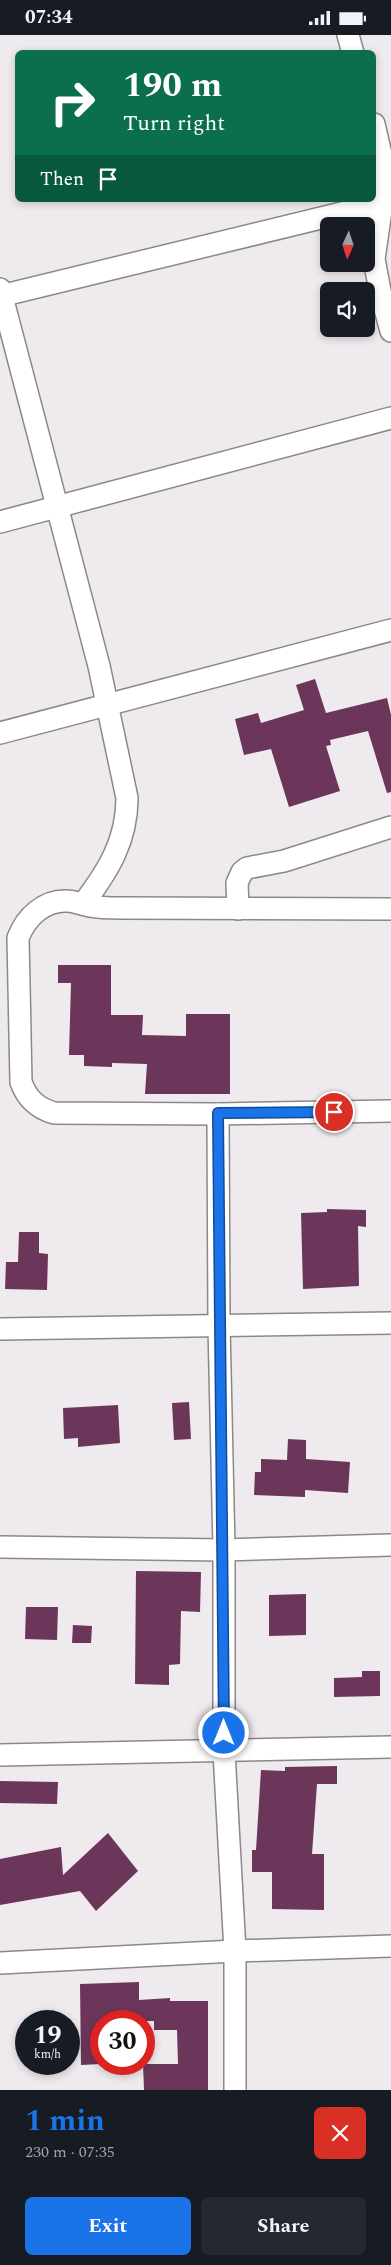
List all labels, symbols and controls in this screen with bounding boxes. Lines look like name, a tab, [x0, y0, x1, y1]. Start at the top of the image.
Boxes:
text: 07:34	[25, 3, 73, 32]
text: 190 m	[123, 59, 222, 112]
icon: right	[40, 70, 105, 135]
text: Turn right	[123, 107, 225, 140]
text: Then	[40, 165, 84, 194]
icon: arrive	[94, 165, 122, 193]
north arrow	[320, 217, 375, 273]
map controls	[320, 217, 375, 337]
button: sound	[320, 282, 375, 337]
pin	[313, 1091, 355, 1133]
icon: arrive	[320, 1098, 348, 1126]
position arrow	[197, 1706, 249, 1758]
speed limit sign: 30	[90, 2010, 155, 2075]
text: 19	[33, 2017, 62, 2055]
text: km/h	[34, 2045, 61, 2064]
text: 1 min	[25, 2098, 105, 2144]
button: close	[314, 2107, 366, 2159]
text: 230 m · 07:35	[25, 2140, 115, 2164]
button: Exit	[25, 2197, 191, 2255]
button: Share	[201, 2197, 366, 2255]

